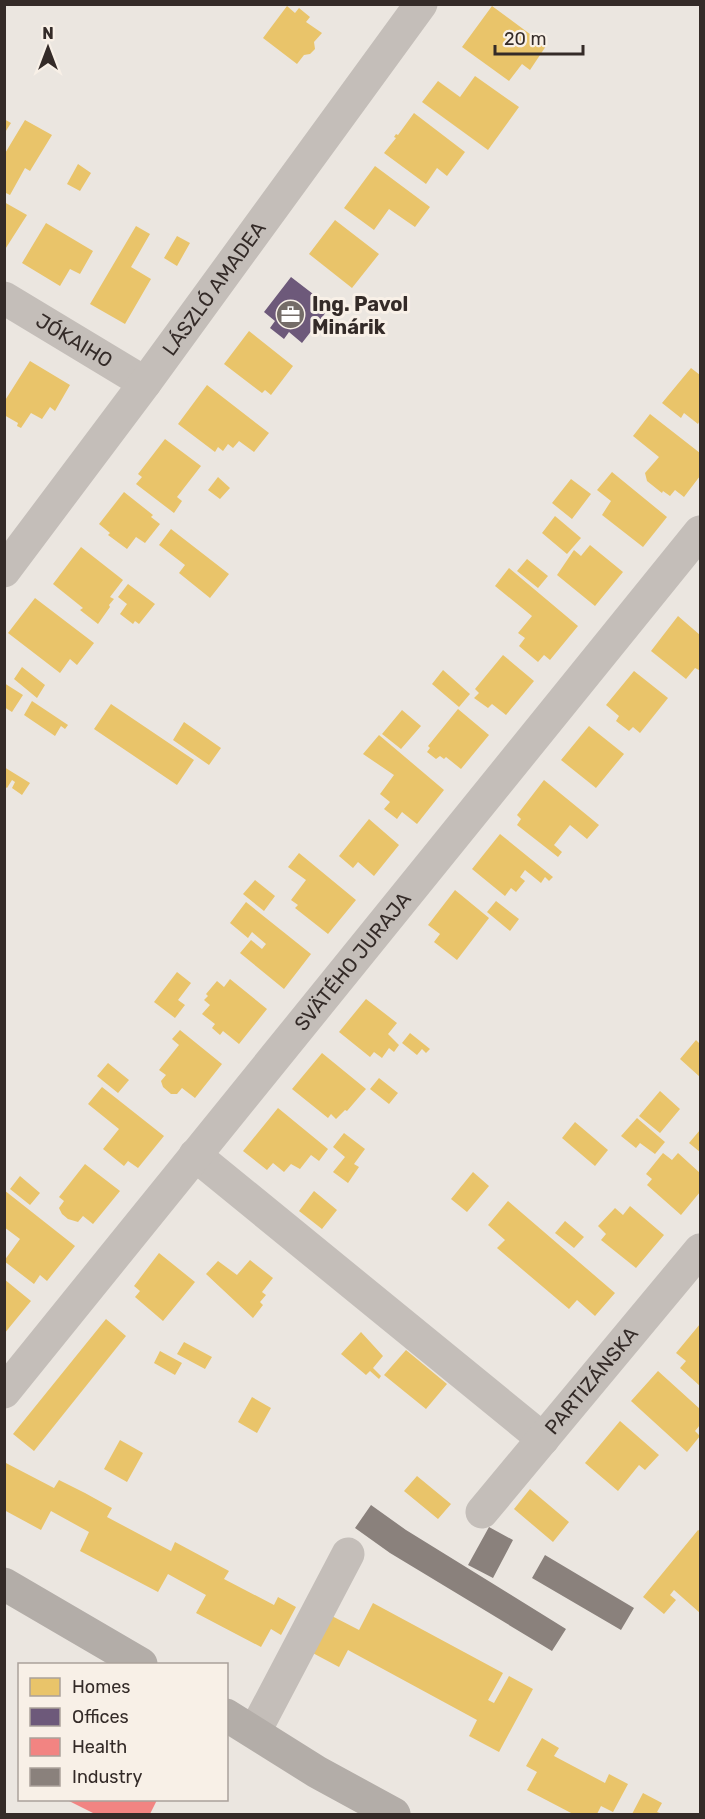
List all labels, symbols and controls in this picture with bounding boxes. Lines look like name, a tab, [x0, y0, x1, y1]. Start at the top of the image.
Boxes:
north arrow	[18, 18, 78, 78]
scale bar	[495, 18, 584, 56]
text: N	[42, 24, 54, 43]
text: 20 m	[504, 28, 546, 50]
street label: LÁSZLÓ AMADEA	[157, 217, 271, 360]
place label: Ing. Pavol Minárik	[312, 292, 408, 339]
office icon: Ing. Pavol Minárik	[275, 299, 307, 331]
street label: JÓKAIHO	[32, 308, 117, 373]
street label: SVÄTÉHO JURAJA	[289, 887, 416, 1036]
street label: PARTIZÁNSKA	[540, 1322, 643, 1439]
legend	[18, 1663, 228, 1801]
text: Homes	[72, 1676, 130, 1698]
text: Offices	[72, 1706, 129, 1728]
text: Health	[72, 1736, 127, 1758]
text: Industry	[72, 1766, 142, 1788]

